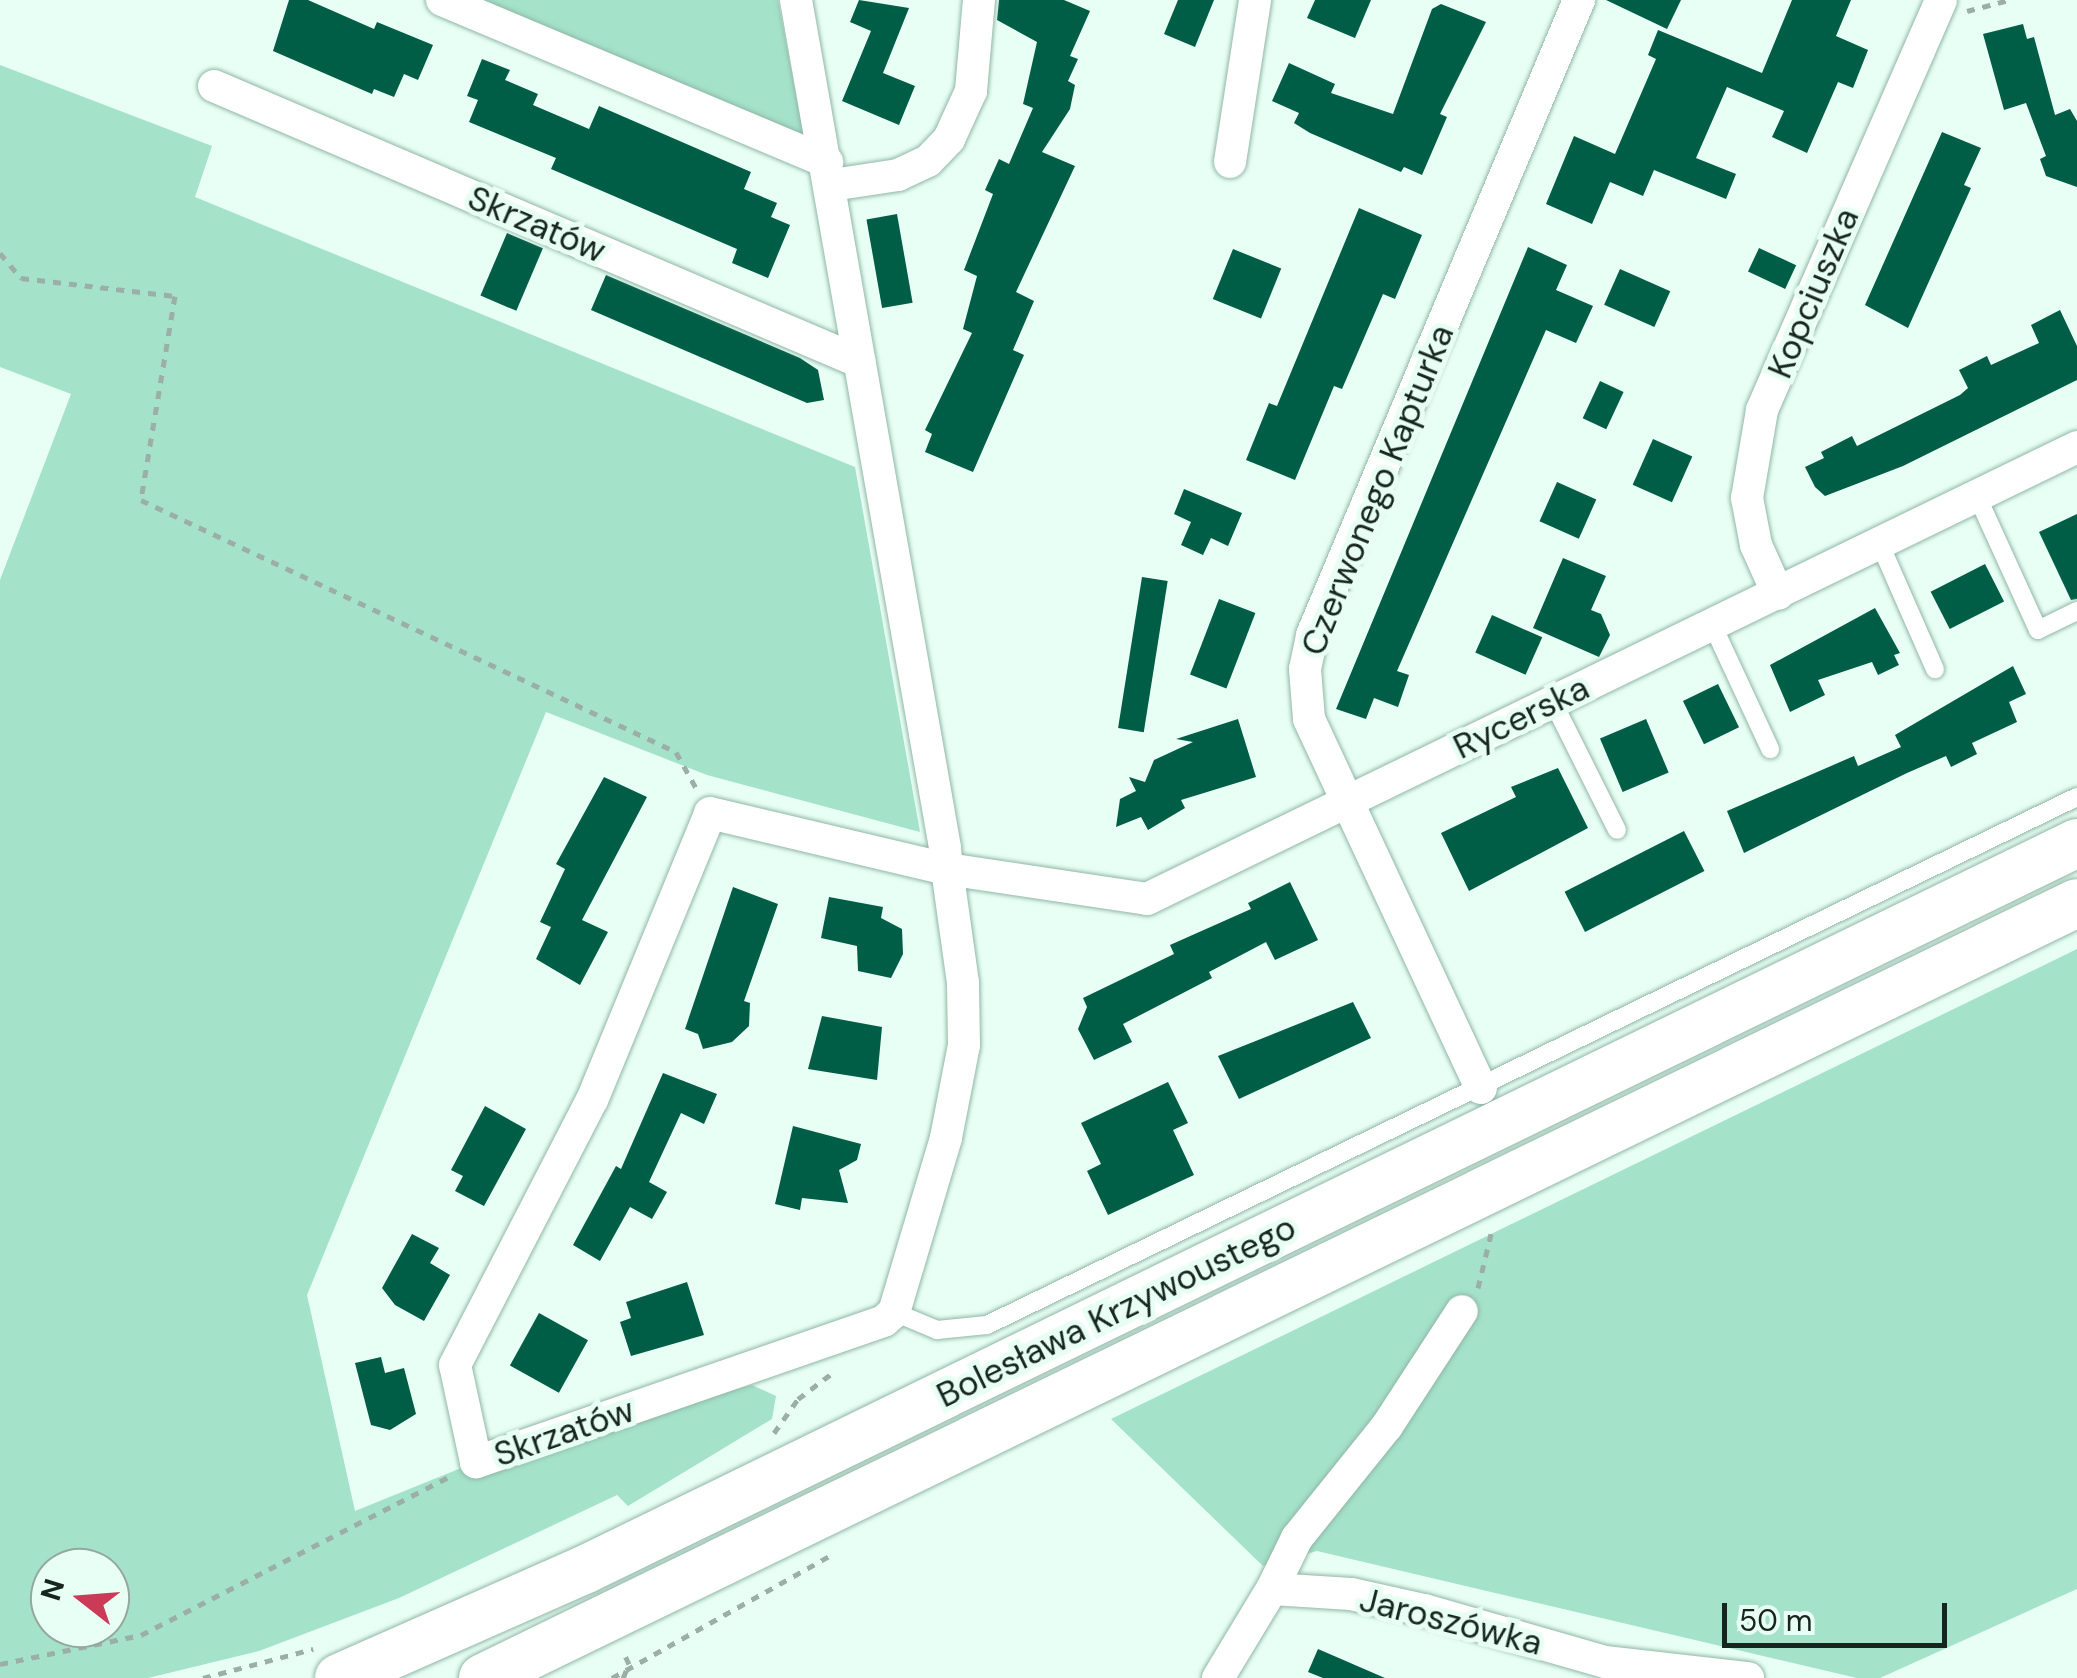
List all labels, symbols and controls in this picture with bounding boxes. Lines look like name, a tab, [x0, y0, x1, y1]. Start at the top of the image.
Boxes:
street label: Skrzatów	[462, 176, 612, 272]
street label: Kopciuszka	[1758, 202, 1868, 384]
street label: Czerwonego Kapturka	[1291, 319, 1463, 661]
street label: Rycerska	[1446, 666, 1596, 768]
street label: Bolesława Krzywoustego	[930, 1206, 1302, 1416]
street label: Skrzatów	[488, 1388, 640, 1476]
north arrow	[30, 1548, 130, 1648]
text: N	[32, 1575, 73, 1605]
street label: Jaroszówka	[1355, 1578, 1547, 1664]
scale bar	[1727, 1583, 1952, 1645]
text: 50 m	[1739, 1601, 1813, 1640]

